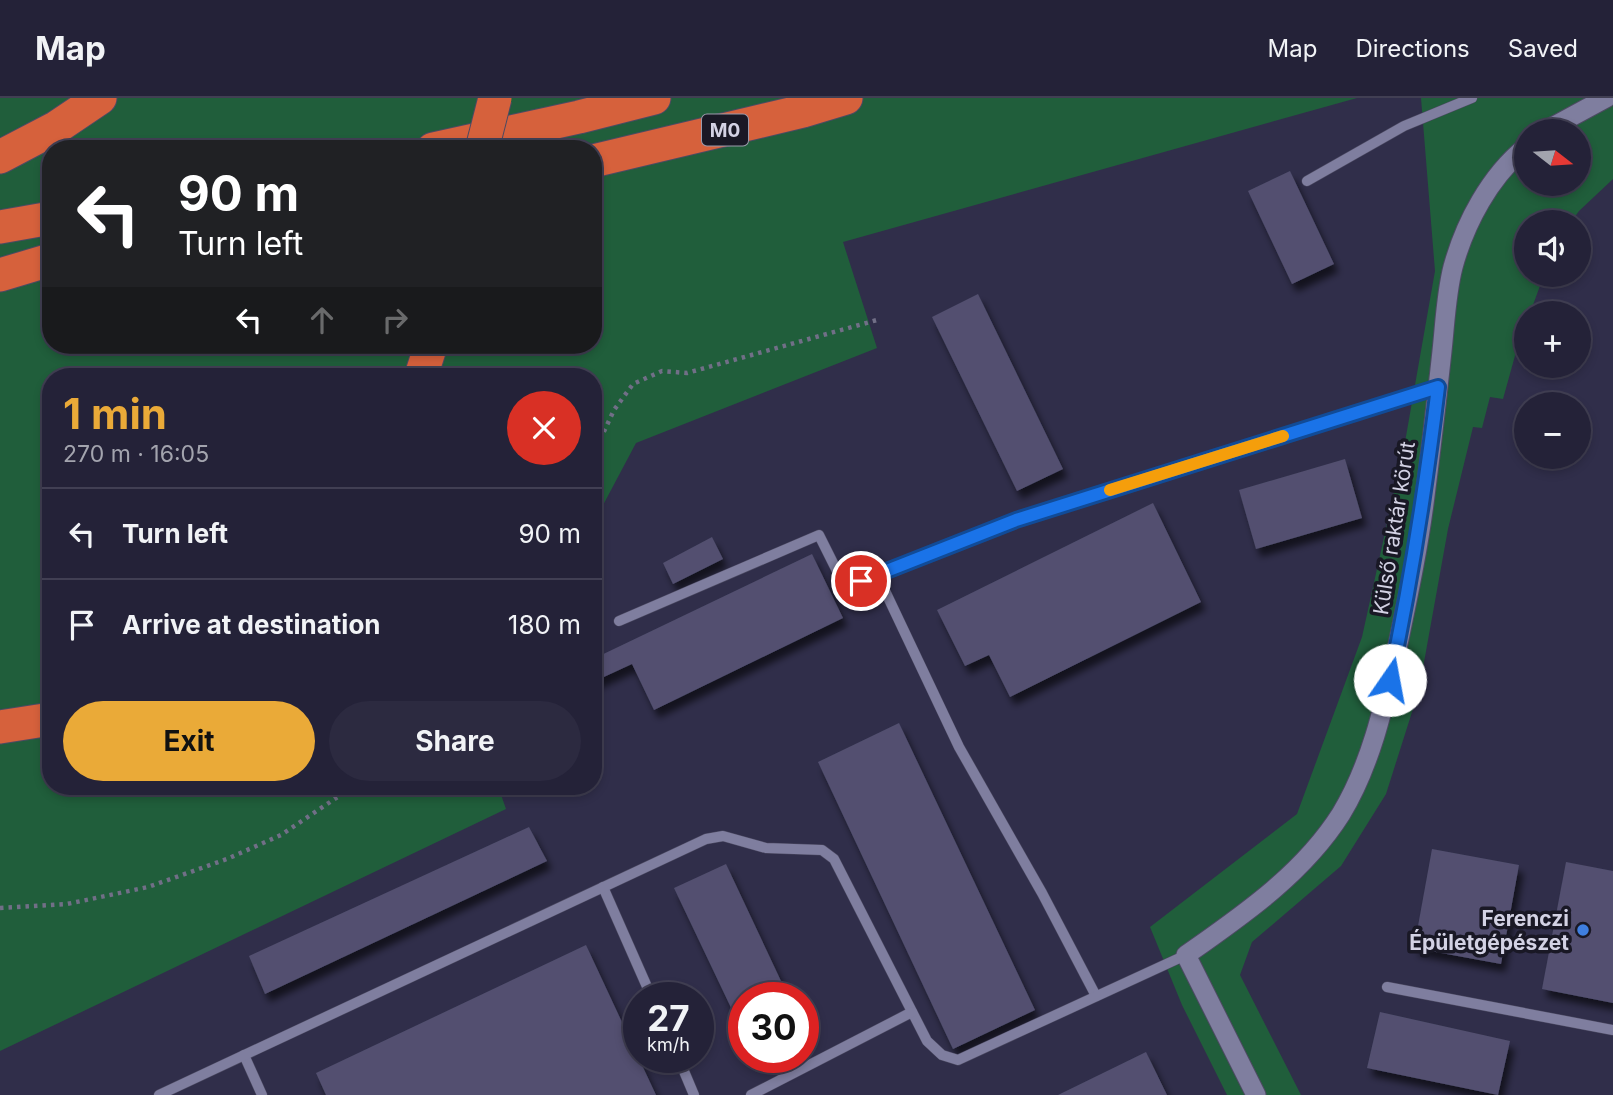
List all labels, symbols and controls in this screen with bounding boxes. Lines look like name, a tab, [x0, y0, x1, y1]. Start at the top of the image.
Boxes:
text: Map	[35, 28, 106, 68]
text: Map	[1268, 34, 1317, 63]
text: Directions	[1355, 34, 1470, 63]
text: Saved	[1508, 34, 1578, 63]
road number: M0	[702, 114, 748, 146]
north arrow	[1514, 119, 1591, 196]
map controls	[1514, 119, 1591, 469]
text: 90 m	[178, 164, 299, 223]
icon: left	[63, 168, 154, 259]
button: sound	[1514, 210, 1591, 287]
text: Turn left	[178, 224, 303, 263]
icon: left	[230, 301, 268, 339]
icon: ahead	[303, 301, 341, 339]
icon: right	[376, 301, 414, 339]
button: +	[1514, 301, 1591, 378]
text: 1 min	[63, 388, 167, 439]
button: close	[507, 391, 581, 465]
button: −	[1514, 392, 1591, 469]
street label: Külső raktár körút	[1368, 439, 1420, 616]
text: 270 m · 16:05	[63, 440, 209, 468]
icon: left	[63, 515, 101, 553]
text: Turn left	[122, 518, 228, 549]
text: 90 m	[518, 518, 581, 549]
pin	[831, 551, 891, 611]
icon: arrive	[842, 562, 880, 600]
icon: arrive	[63, 606, 101, 644]
text: Arrive at destination	[122, 609, 381, 640]
text: 180 m	[508, 609, 581, 640]
position arrow	[1353, 643, 1427, 717]
button: Exit	[63, 701, 315, 781]
button: Share	[329, 701, 581, 781]
place label: Ferenczi Épületgépészet	[1409, 906, 1569, 955]
marker: Ferenczi Épületgépészet	[1575, 922, 1591, 938]
speed limit sign: 30	[728, 982, 819, 1073]
text: 27	[647, 997, 690, 1039]
text: km/h	[647, 1034, 690, 1055]

